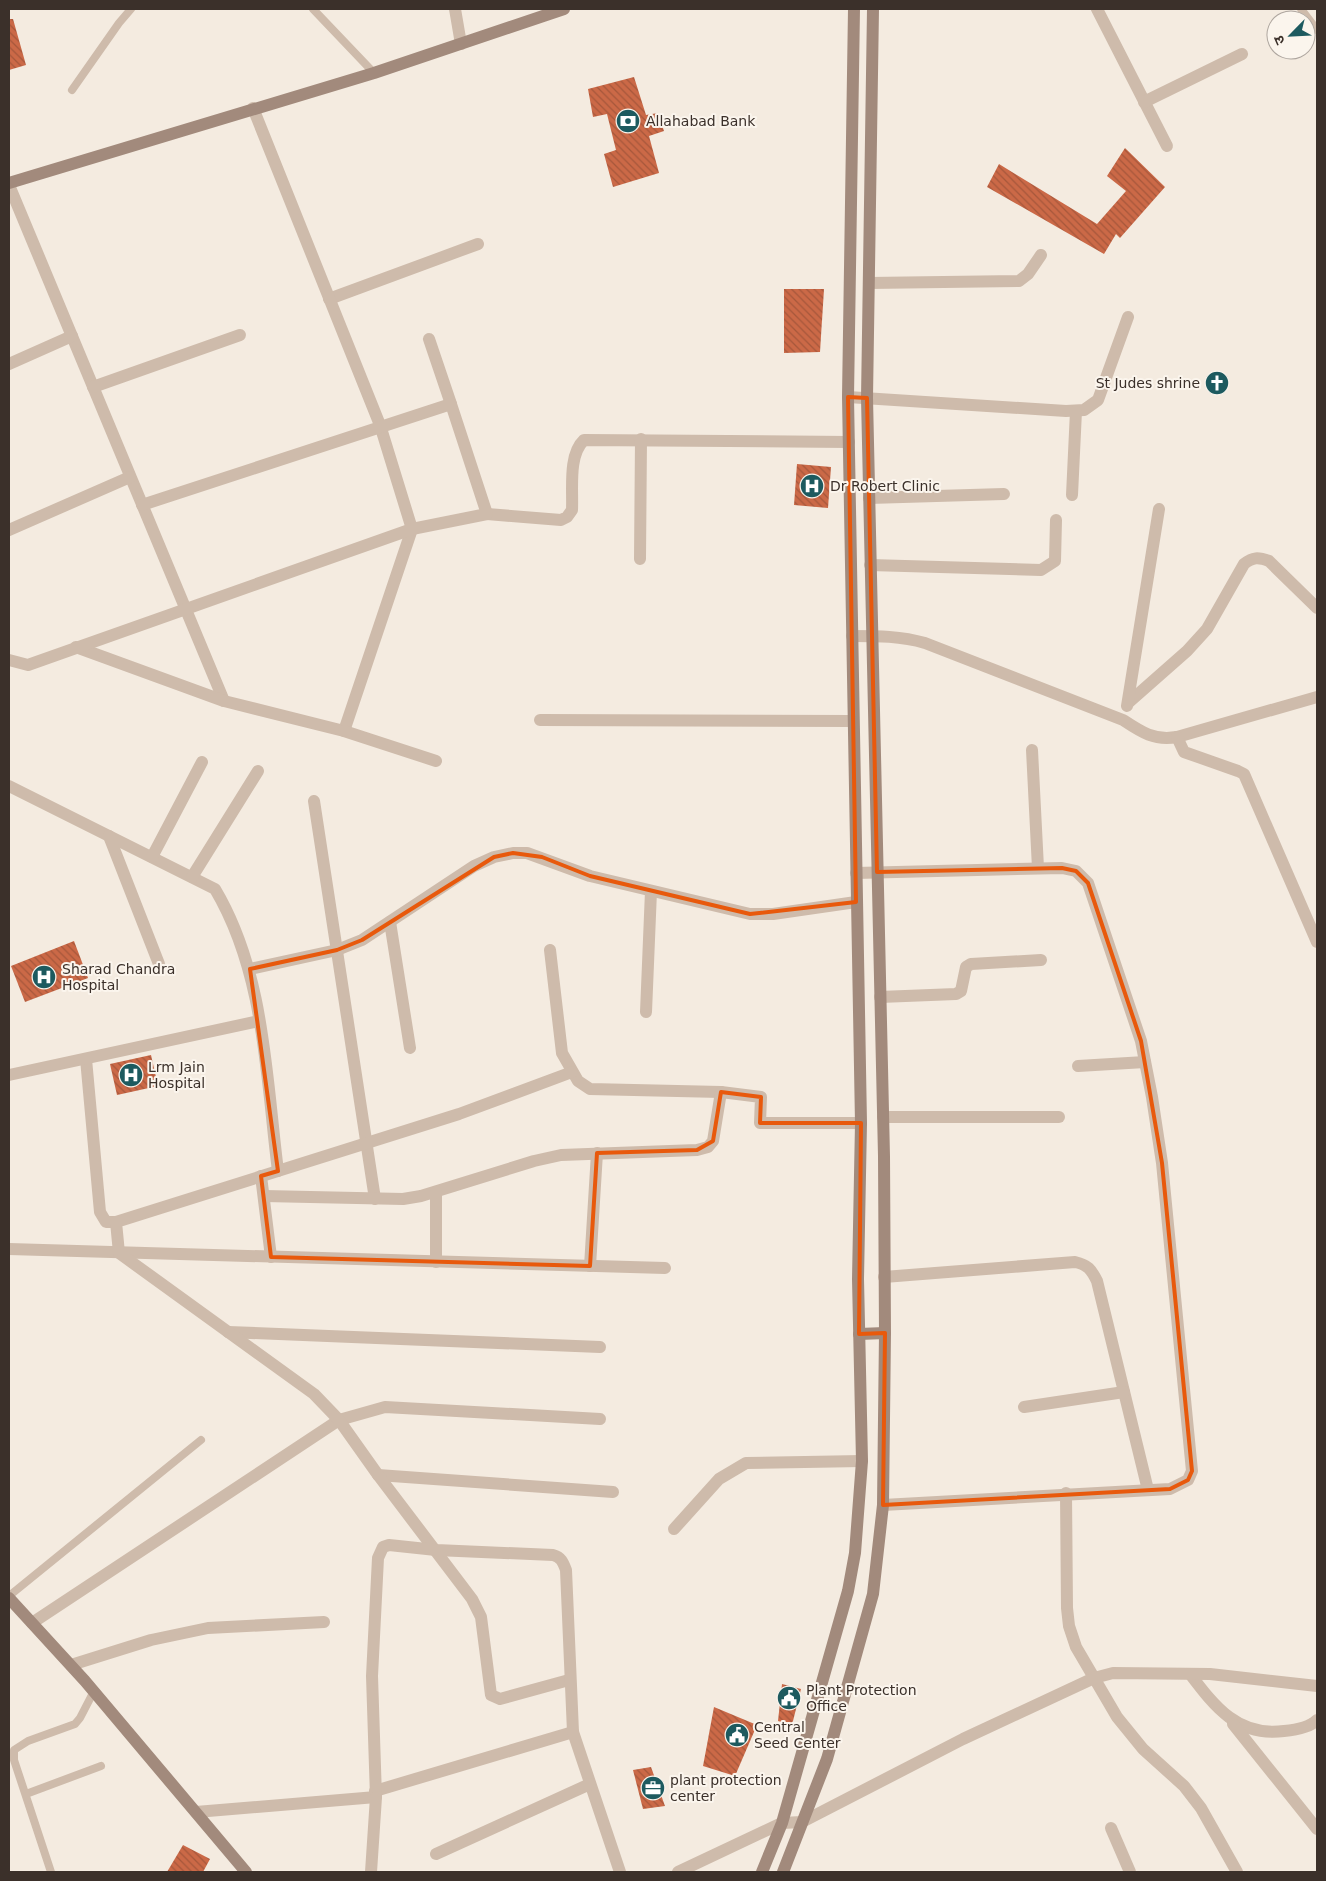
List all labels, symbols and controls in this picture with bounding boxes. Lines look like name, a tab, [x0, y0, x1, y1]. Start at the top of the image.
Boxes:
north arrow	[1266, 10, 1316, 60]
text: उ	[1270, 33, 1288, 47]
bank icon: Allahabad Bank	[615, 108, 641, 134]
place label: Allahabad Bank	[646, 113, 756, 129]
church icon: St Judes shrine	[1204, 370, 1230, 396]
place label: St Judes shrine	[1096, 375, 1200, 391]
hospital icon: Dr Robert Clinic	[799, 473, 825, 499]
place label: Dr Robert Clinic	[830, 478, 940, 494]
place label: Sharad Chandra Hospital	[62, 961, 175, 993]
hospital icon: Sharad Chandra Hospital	[31, 964, 57, 990]
place label: Lrm Jain Hospital	[148, 1059, 205, 1091]
hospital icon: Lrm Jain Hospital	[118, 1062, 144, 1088]
place label: Plant Protection Office	[806, 1682, 917, 1714]
public building icon: Plant Protection Office	[776, 1685, 802, 1711]
place label: Central Seed Center	[754, 1719, 841, 1751]
public building icon: Central Seed Center	[724, 1722, 750, 1748]
place label: plant protection center	[670, 1772, 782, 1804]
office icon: plant protection center	[640, 1775, 666, 1801]

